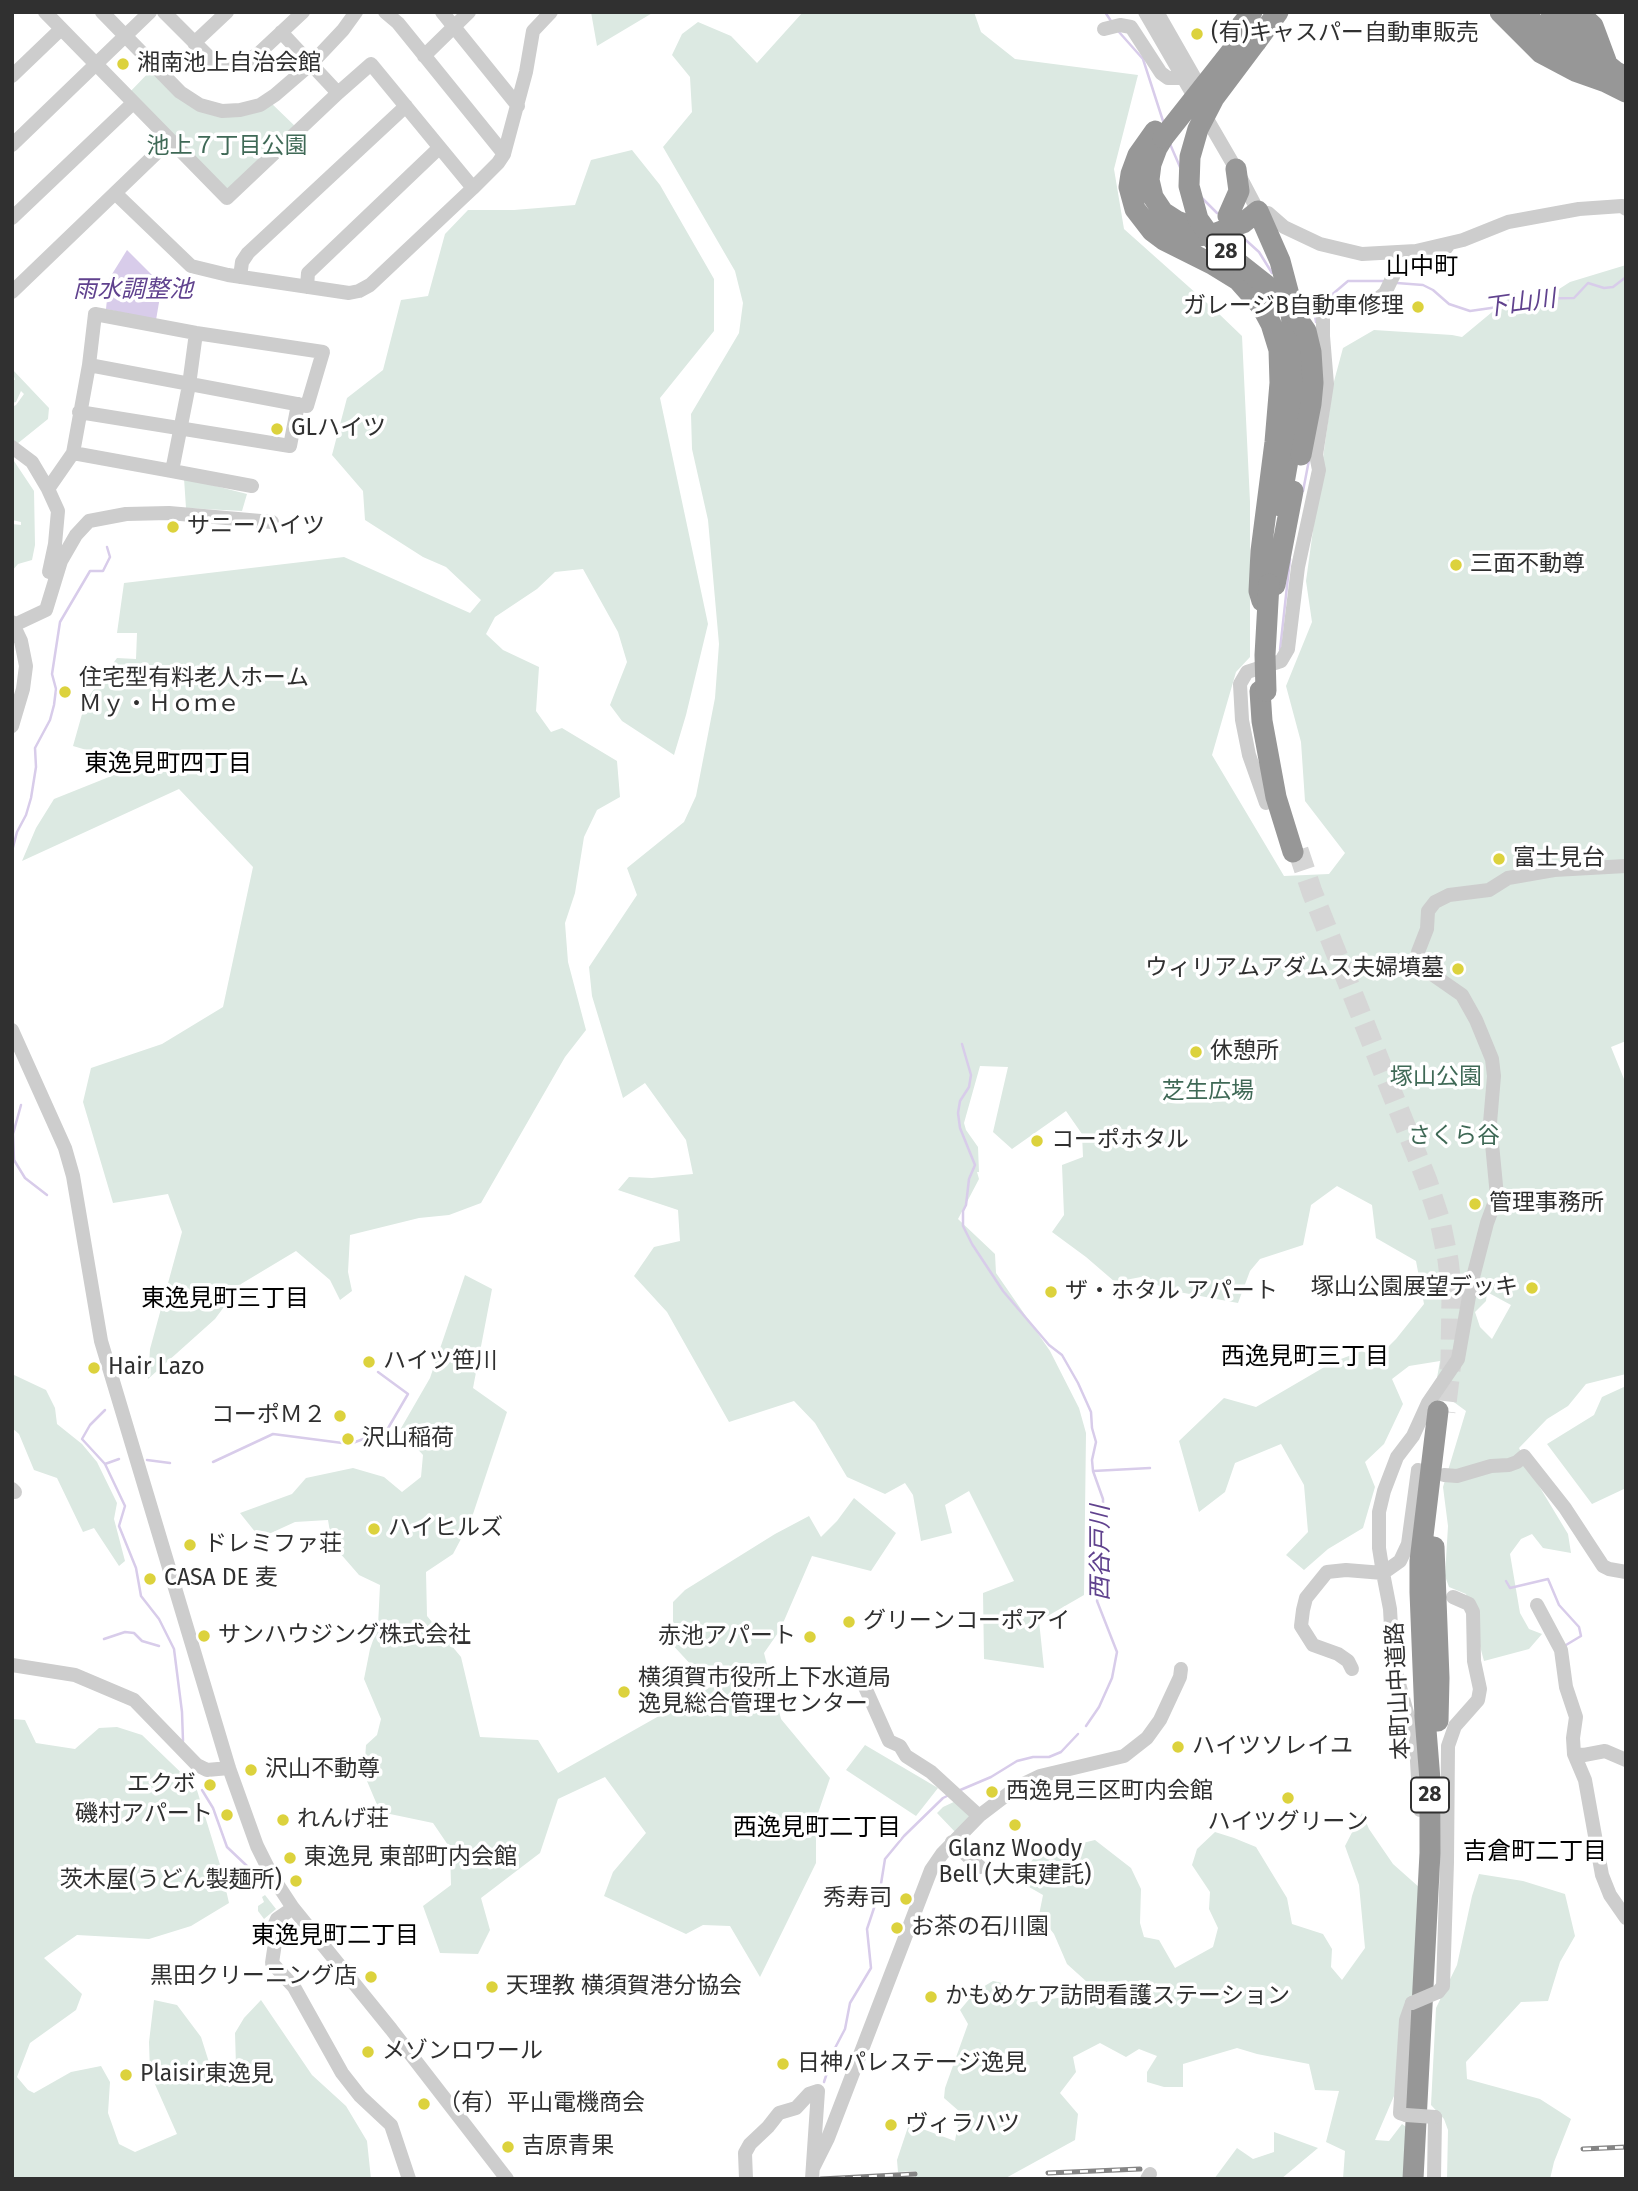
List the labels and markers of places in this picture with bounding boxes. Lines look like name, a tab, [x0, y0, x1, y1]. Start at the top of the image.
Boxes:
place label: (有)キャスパー自動車販売	[1211, 20, 1479, 48]
marker: (有)キャスパー自動車販売	[1189, 26, 1205, 42]
place label: 湘南池上自治会館	[137, 50, 321, 78]
marker: 湘南池上自治会館	[115, 56, 131, 72]
place label: ガレージB自動車修理	[1183, 293, 1404, 321]
marker: ガレージB自動車修理	[1410, 299, 1426, 315]
place label: GLハイツ	[291, 415, 386, 443]
marker: GLハイツ	[269, 421, 285, 437]
place label: サニーハイツ	[187, 513, 325, 541]
marker: サニーハイツ	[165, 519, 181, 535]
place label: 三面不動尊	[1470, 551, 1585, 579]
marker: 三面不動尊	[1448, 557, 1464, 573]
place label: 住宅型有料老人ホーム Ｍｙ・Ｈｏｍｅ	[79, 665, 309, 719]
marker: 住宅型有料老人ホーム Ｍｙ・Ｈｏｍｅ	[57, 684, 73, 700]
place label: 富士見台	[1513, 845, 1605, 873]
marker: 富士見台	[1491, 851, 1507, 867]
place label: ウィリアムアダムス夫婦墳墓	[1145, 955, 1444, 983]
marker: ウィリアムアダムス夫婦墳墓	[1450, 961, 1466, 977]
place label: 休憩所	[1210, 1038, 1279, 1066]
marker: 休憩所	[1188, 1044, 1204, 1060]
place label: コーポホタル	[1051, 1127, 1189, 1155]
marker: コーポホタル	[1029, 1133, 1045, 1149]
place label: 管理事務所	[1489, 1190, 1604, 1218]
marker: 管理事務所	[1467, 1196, 1483, 1212]
place label: 塚山公園展望デッキ	[1311, 1274, 1518, 1302]
place label: ザ・ホタル アパート	[1065, 1278, 1278, 1306]
marker: 塚山公園展望デッキ	[1524, 1280, 1540, 1296]
marker: ザ・ホタル アパート	[1043, 1284, 1059, 1300]
place label: ハイツ笹川	[383, 1348, 498, 1376]
place label: Hair Lazo	[108, 1354, 205, 1382]
marker: ハイツ笹川	[361, 1354, 377, 1370]
marker: Hair Lazo	[86, 1360, 102, 1376]
place label: コーポＭ２	[211, 1402, 326, 1430]
marker: コーポＭ２	[332, 1408, 348, 1424]
place label: 沢山稲荷	[362, 1425, 454, 1453]
marker: 沢山稲荷	[340, 1431, 356, 1447]
place label: ハイヒルズ	[388, 1515, 503, 1543]
marker: ハイヒルズ	[366, 1521, 382, 1537]
place label: ドレミファ荘	[204, 1531, 342, 1559]
marker: ドレミファ荘	[182, 1537, 198, 1553]
place label: CASA DE 麦	[164, 1565, 278, 1593]
marker: CASA DE 麦	[142, 1571, 158, 1587]
place label: グリーンコーポアイ	[863, 1608, 1070, 1636]
marker: グリーンコーポアイ	[841, 1614, 857, 1630]
place label: サンハウジング株式会社	[218, 1622, 471, 1650]
place label: 赤池アパート	[658, 1623, 796, 1651]
marker: サンハウジング株式会社	[196, 1628, 212, 1644]
marker: 赤池アパート	[802, 1629, 818, 1645]
place label: 横須賀市役所上下水道局 逸見総合管理センター	[638, 1665, 891, 1719]
marker: 横須賀市役所上下水道局 逸見総合管理センター	[616, 1684, 632, 1700]
place label: ハイツソレイユ	[1192, 1733, 1353, 1761]
marker: ハイツソレイユ	[1170, 1739, 1186, 1755]
place label: 沢山不動尊	[265, 1756, 380, 1784]
marker: 沢山不動尊	[243, 1762, 259, 1778]
place label: エクボ	[127, 1771, 196, 1799]
marker: エクボ	[202, 1777, 218, 1793]
place label: 西逸見三区町内会館	[1006, 1778, 1213, 1806]
marker: 西逸見三区町内会館	[984, 1784, 1000, 1800]
marker: ハイツグリーン	[1280, 1790, 1296, 1806]
place label: 磯村アパート	[75, 1801, 213, 1829]
place label: れんげ荘	[297, 1806, 389, 1834]
marker: 磯村アパート	[219, 1807, 235, 1823]
place label: ハイツグリーン	[1208, 1809, 1368, 1837]
marker: れんげ荘	[275, 1812, 291, 1828]
marker: Glanz Woody Bell (大東建託)	[1007, 1817, 1023, 1833]
place label: Glanz Woody Bell (大東建託)	[939, 1836, 1091, 1890]
place label: 東逸見 東部町内会館	[304, 1844, 517, 1872]
marker: 東逸見 東部町内会館	[282, 1850, 298, 1866]
place label: 茨木屋(うどん製麺所)	[60, 1867, 282, 1895]
marker: 茨木屋(うどん製麺所)	[288, 1873, 304, 1889]
place label: 秀寿司	[823, 1885, 892, 1913]
marker: 秀寿司	[898, 1891, 914, 1907]
place label: お茶の石川園	[911, 1914, 1049, 1942]
marker: お茶の石川園	[889, 1920, 905, 1936]
place label: 黒田クリーニング店	[150, 1963, 357, 1991]
marker: 黒田クリーニング店	[363, 1969, 379, 1985]
place label: 天理教 横須賀港分協会	[506, 1973, 742, 2001]
marker: 天理教 横須賀港分協会	[484, 1979, 500, 1995]
place label: かもめケア訪問看護ステーション	[945, 1983, 1290, 2011]
marker: かもめケア訪問看護ステーション	[923, 1989, 939, 2005]
place label: メゾンロワール	[382, 2038, 543, 2066]
marker: メゾンロワール	[360, 2044, 376, 2060]
place label: 日神パレステージ逸見	[797, 2050, 1027, 2078]
marker: 日神パレステージ逸見	[775, 2056, 791, 2072]
place label: Plaisir東逸見	[140, 2061, 274, 2089]
marker: Plaisir東逸見	[118, 2067, 134, 2083]
place label: （有）平山電機商会	[438, 2090, 645, 2118]
marker: （有）平山電機商会	[416, 2096, 432, 2112]
place label: ヴィラハツ	[905, 2111, 1020, 2139]
marker: ヴィラハツ	[883, 2117, 899, 2133]
place label: 吉原青果	[522, 2133, 614, 2161]
marker: 吉原青果	[500, 2139, 516, 2155]

